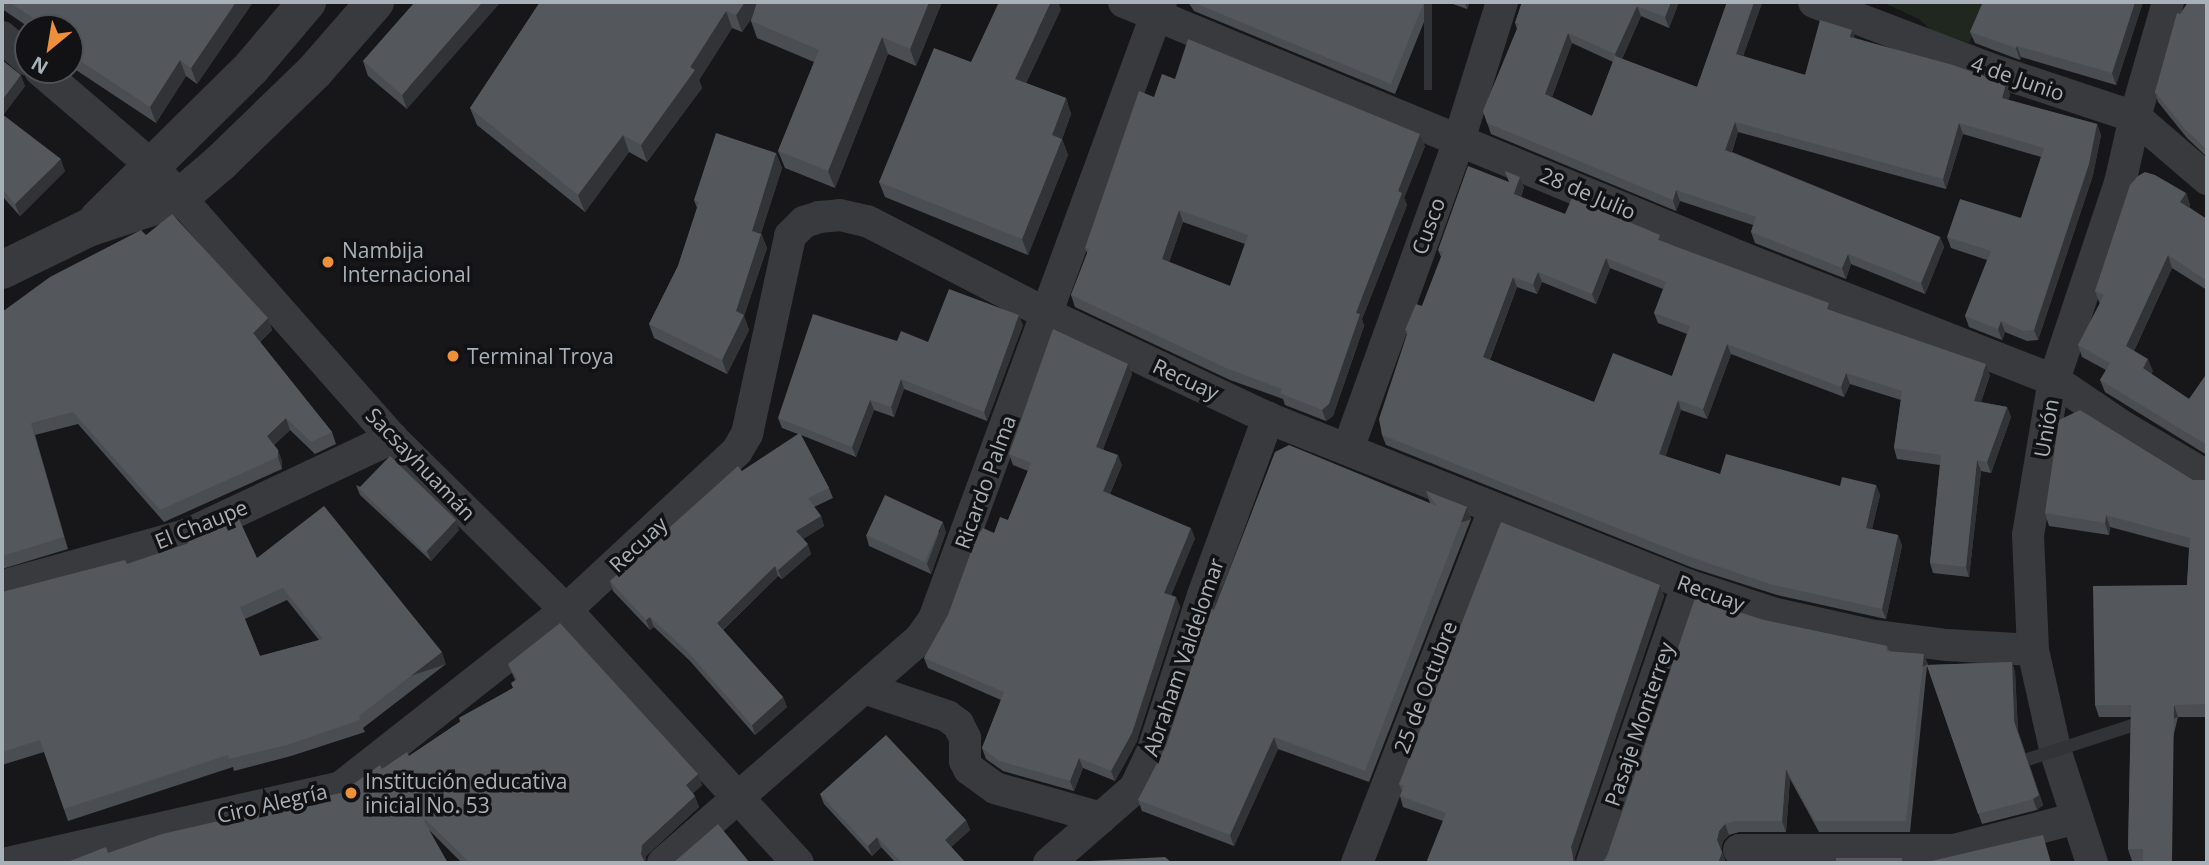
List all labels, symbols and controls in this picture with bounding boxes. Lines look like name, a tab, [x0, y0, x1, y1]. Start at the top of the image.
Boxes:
north arrow	[14, 14, 84, 84]
text: N	[26, 50, 53, 81]
street label: 4 de Junio	[1968, 50, 2068, 106]
street label: 28 de Julio	[1536, 162, 1640, 224]
street label: Cusco	[1406, 194, 1450, 258]
place label: Nambija Internacional	[342, 237, 471, 287]
marker: Nambija Internacional	[320, 254, 336, 270]
place label: Terminal Troya	[467, 343, 614, 369]
marker: Terminal Troya	[445, 348, 461, 364]
street label: Recuay	[1149, 353, 1223, 405]
street label: Unión	[2028, 397, 2064, 459]
street label: Sacsayhuamán	[361, 402, 481, 526]
street label: Ricardo Palma	[949, 412, 1021, 552]
street label: El Chaupe	[151, 494, 251, 554]
street label: Recuay	[604, 511, 672, 577]
street label: Abraham Valdelomar	[1137, 555, 1229, 759]
street label: Recuay	[1674, 569, 1748, 617]
street label: 25 de Octubre	[1388, 617, 1462, 757]
street label: Pasaje Monterrey	[1599, 639, 1679, 809]
place label: Institución educativa inicial No. 53	[365, 768, 567, 818]
street label: Ciro Alegría	[214, 778, 330, 828]
marker: Institución educativa inicial No. 53	[343, 785, 359, 801]

